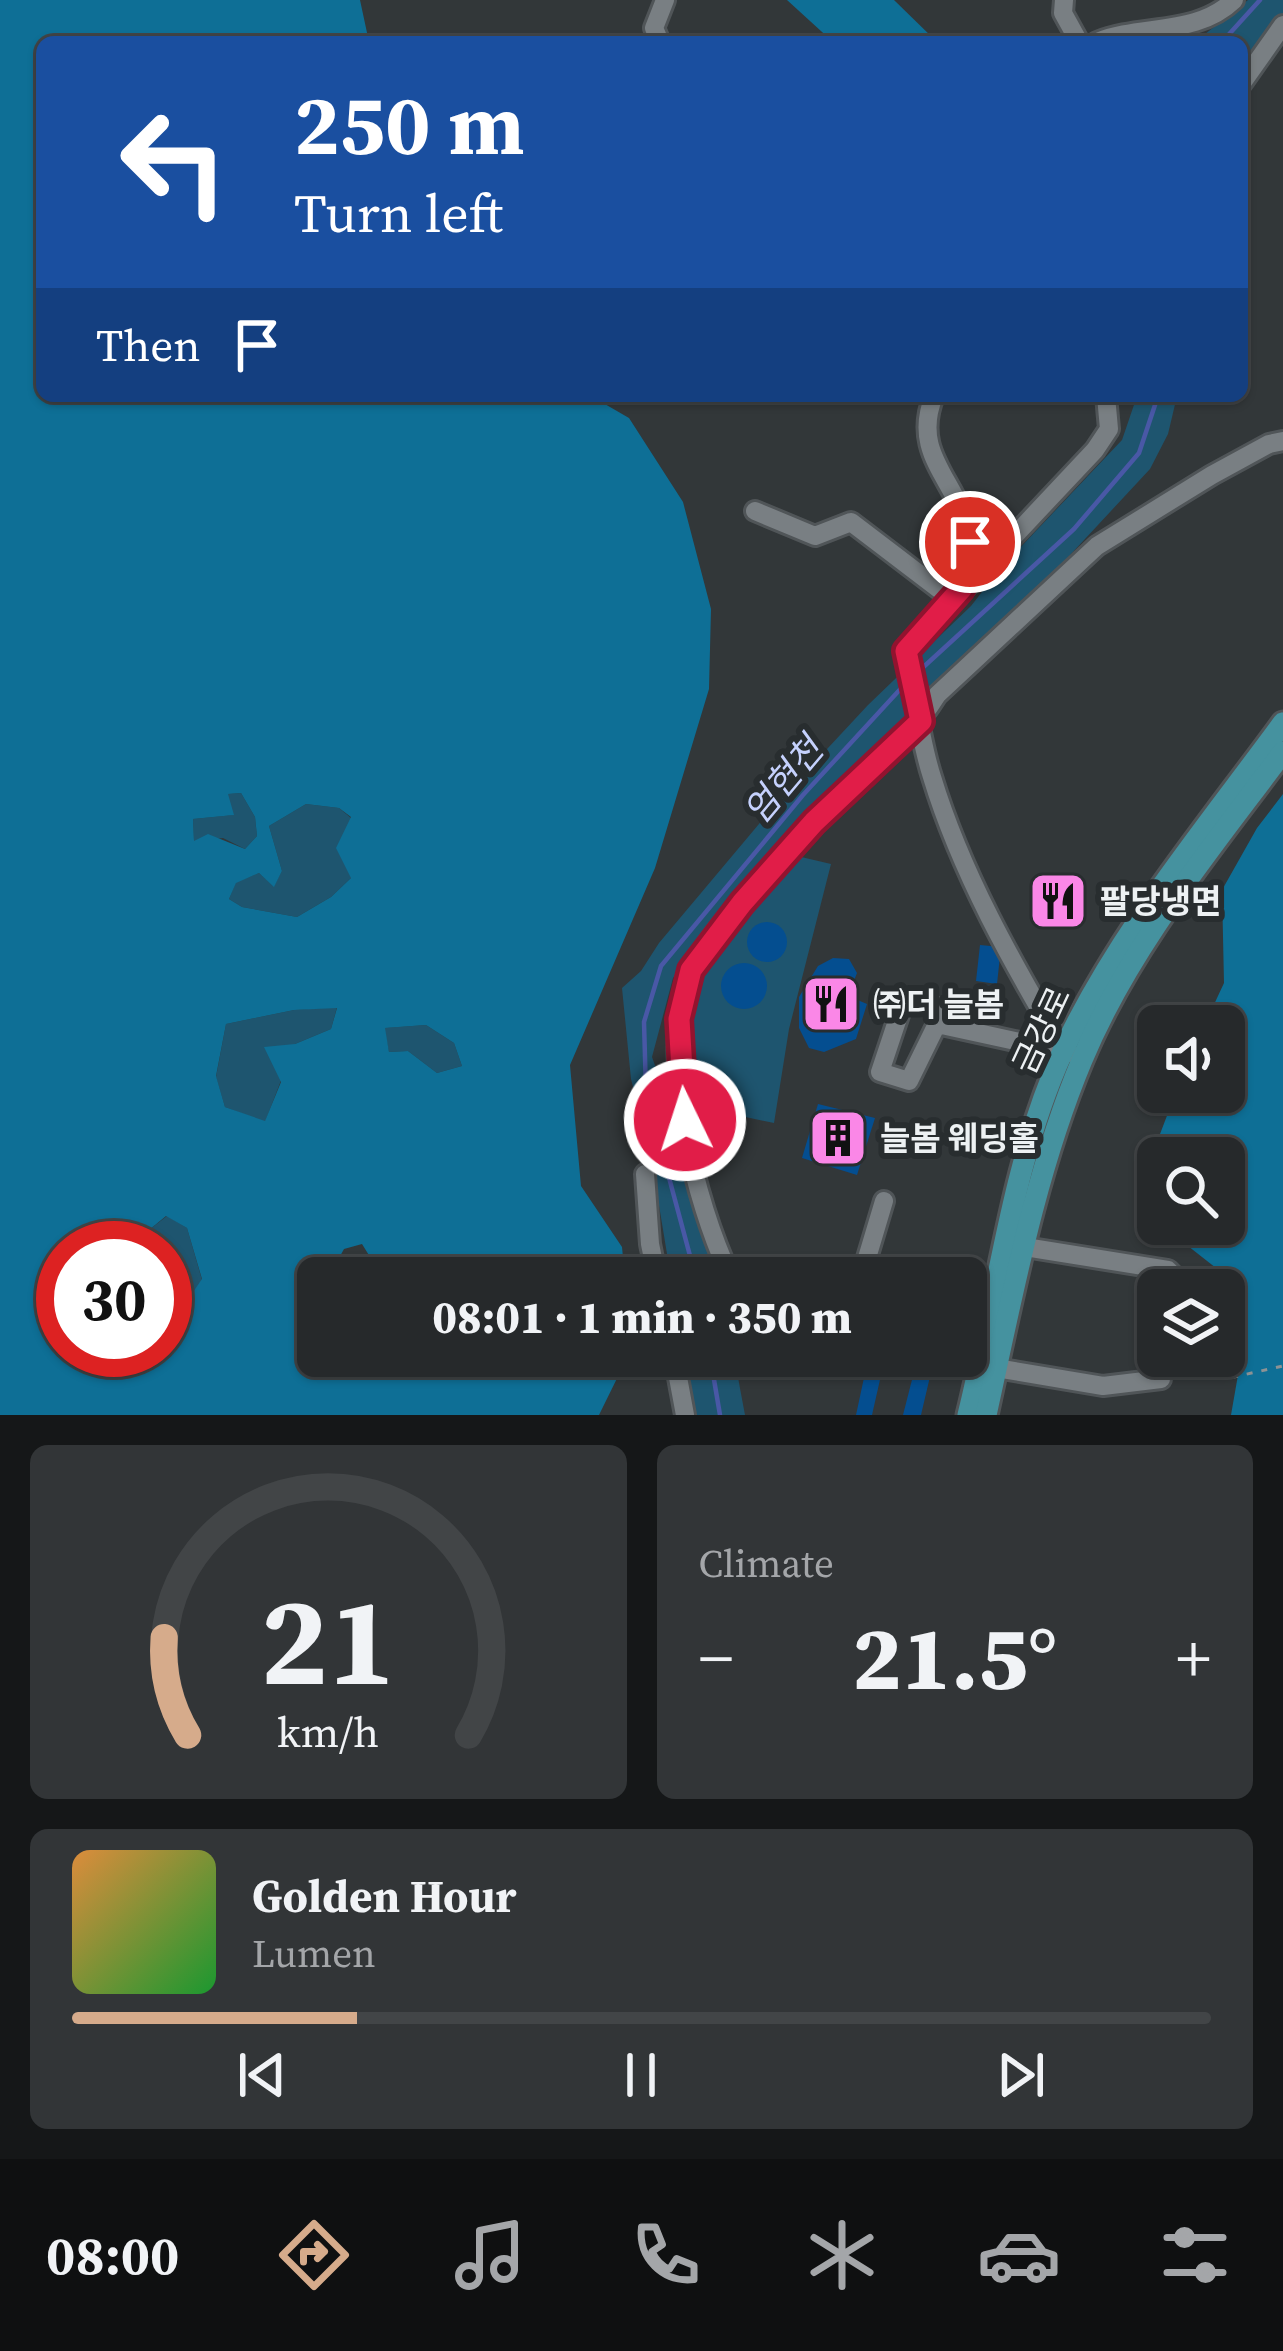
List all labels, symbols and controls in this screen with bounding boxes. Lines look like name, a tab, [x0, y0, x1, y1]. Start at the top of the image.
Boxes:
text: 250 m	[294, 67, 525, 182]
icon: left	[96, 84, 252, 240]
text: Turn left	[294, 176, 503, 250]
icon: arrive	[224, 312, 290, 378]
text: Then	[96, 314, 200, 376]
pin	[919, 491, 1021, 593]
icon: arrive	[937, 509, 1003, 575]
water label: 엄현천	[733, 724, 837, 834]
restaurant icon: 팔당냉면	[1027, 870, 1089, 932]
place label: 팔당냉면	[1100, 879, 1221, 924]
restaurant icon: ㈜더 늘봄	[800, 973, 862, 1035]
street label: 금강로	[1002, 979, 1081, 1081]
place label: ㈜더 늘봄	[873, 982, 1004, 1027]
map controls	[1137, 1005, 1245, 1377]
button: sound	[1137, 1005, 1245, 1113]
position arrow	[622, 1057, 748, 1183]
building icon: 늘봄 웨딩홀	[807, 1107, 869, 1169]
place label: 늘봄 웨딩홀	[880, 1116, 1039, 1161]
button: search	[1137, 1137, 1245, 1245]
speed limit sign: 30	[36, 1221, 192, 1377]
button: layers	[1137, 1269, 1245, 1377]
text: 08:01 · 1 min · 350 m	[432, 1286, 852, 1348]
text: Climate	[699, 1537, 834, 1590]
text: 21	[261, 1555, 396, 1726]
text: 21.5°	[852, 1596, 1057, 1719]
text: −	[699, 1613, 733, 1703]
text: +	[1176, 1613, 1211, 1703]
text: km/h	[277, 1703, 379, 1761]
text: Golden Hour	[252, 1865, 516, 1927]
text: Lumen	[252, 1927, 376, 1980]
icon: previous	[229, 2042, 295, 2108]
icon: pause	[608, 2042, 674, 2108]
icon: next	[988, 2042, 1054, 2108]
icon: directions	[272, 2213, 356, 2297]
icon: music	[448, 2213, 532, 2297]
icon: phone	[624, 2213, 708, 2297]
icon: climate	[800, 2213, 884, 2297]
icon: car	[977, 2213, 1061, 2297]
icon: filters	[1153, 2213, 1237, 2297]
text: 08:00	[46, 2218, 179, 2292]

